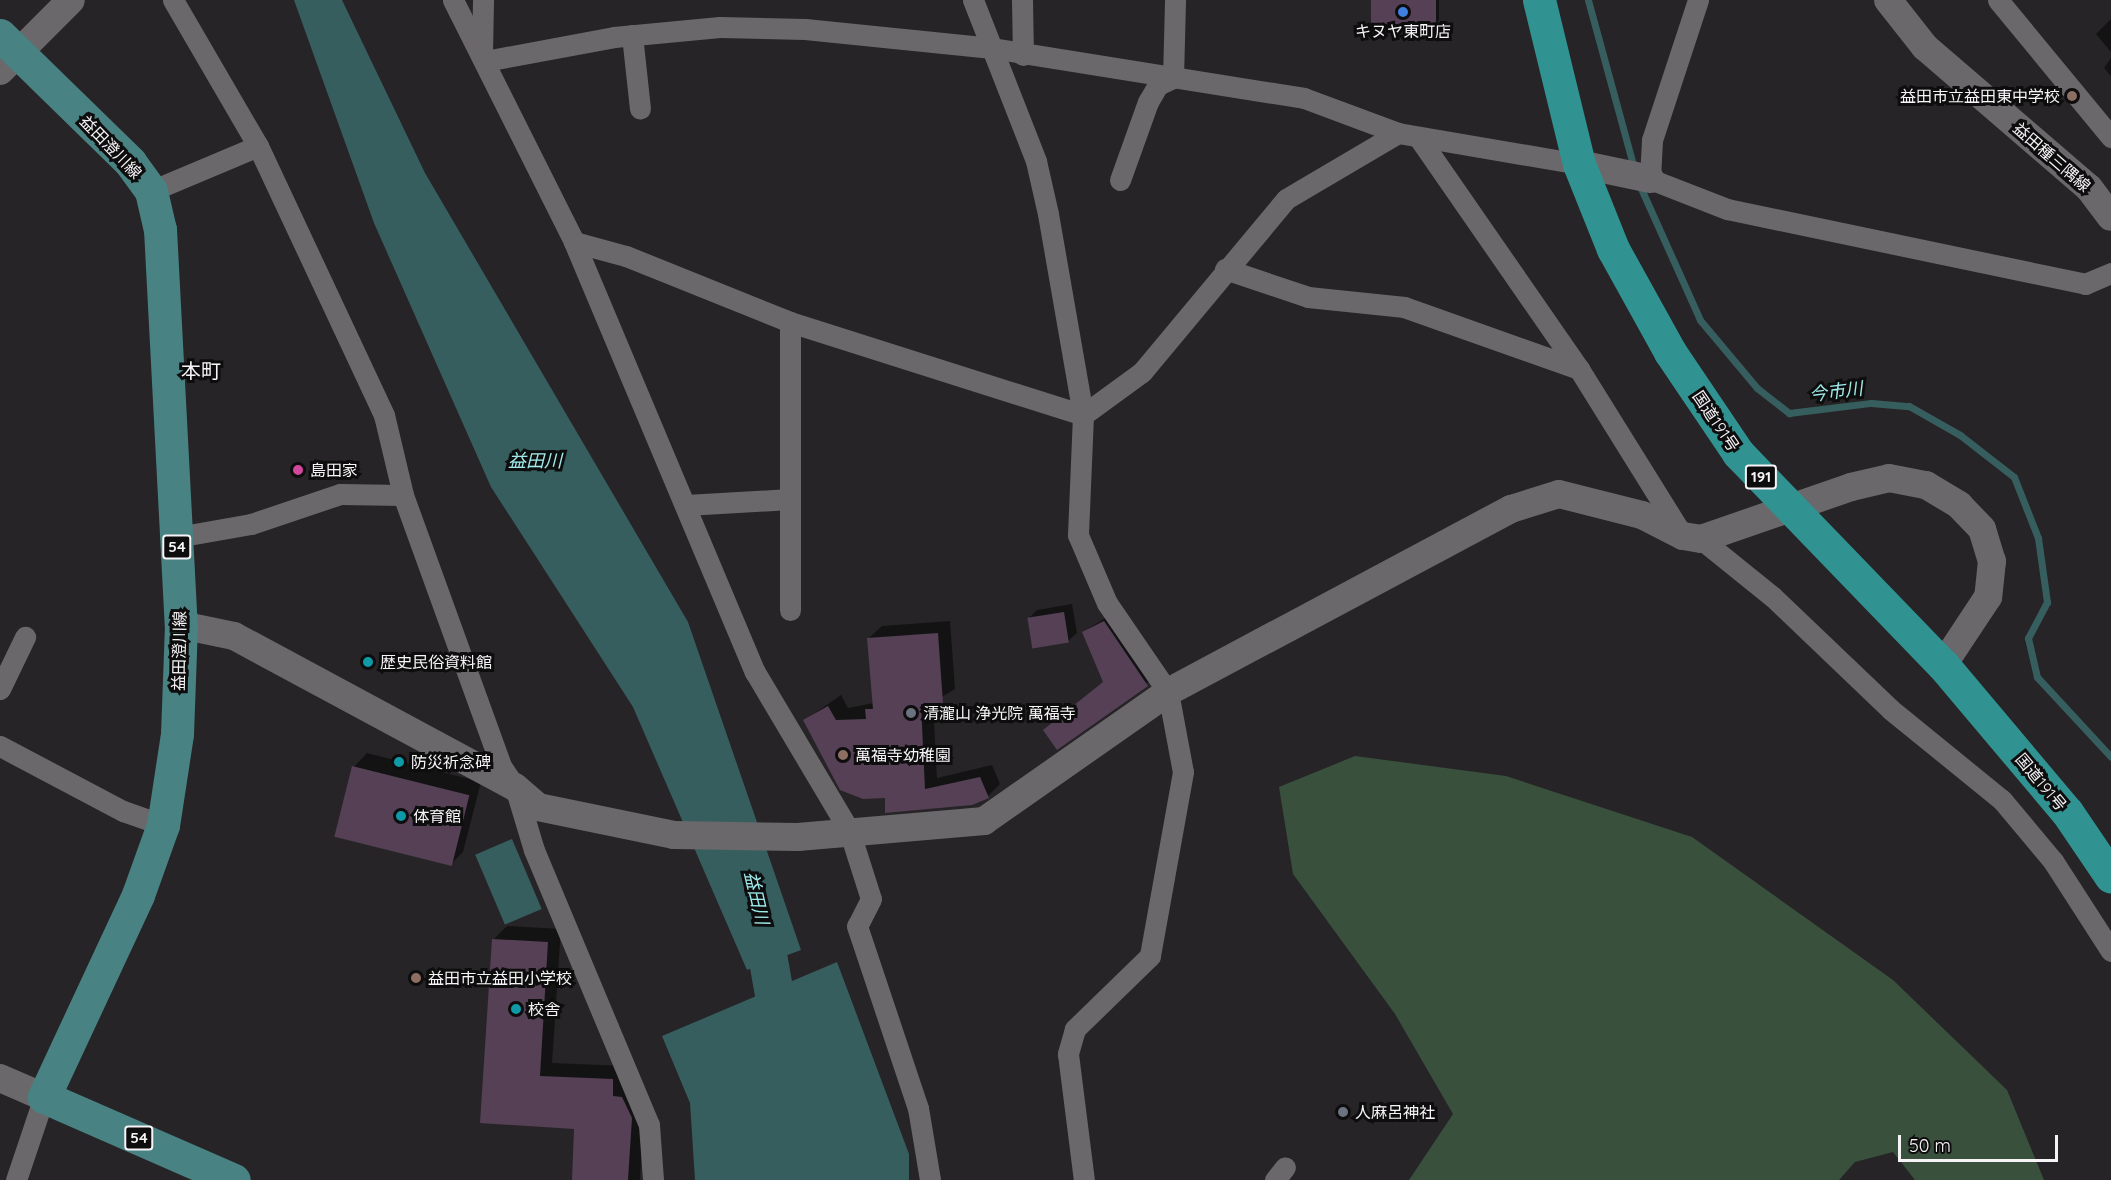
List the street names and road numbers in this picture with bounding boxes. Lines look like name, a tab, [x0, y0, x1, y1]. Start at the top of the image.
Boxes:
street label: 益田澄川線	[76, 112, 146, 182]
street label: 益田種三隅線	[2009, 118, 2095, 196]
street label: 国道191号	[1689, 387, 1743, 455]
road number: 191	[1744, 465, 1778, 489]
road number: 54	[162, 535, 192, 559]
street label: 益田澄川線	[169, 611, 189, 691]
street label: 国道191号	[2012, 749, 2070, 815]
road number: 54	[124, 1126, 154, 1150]

